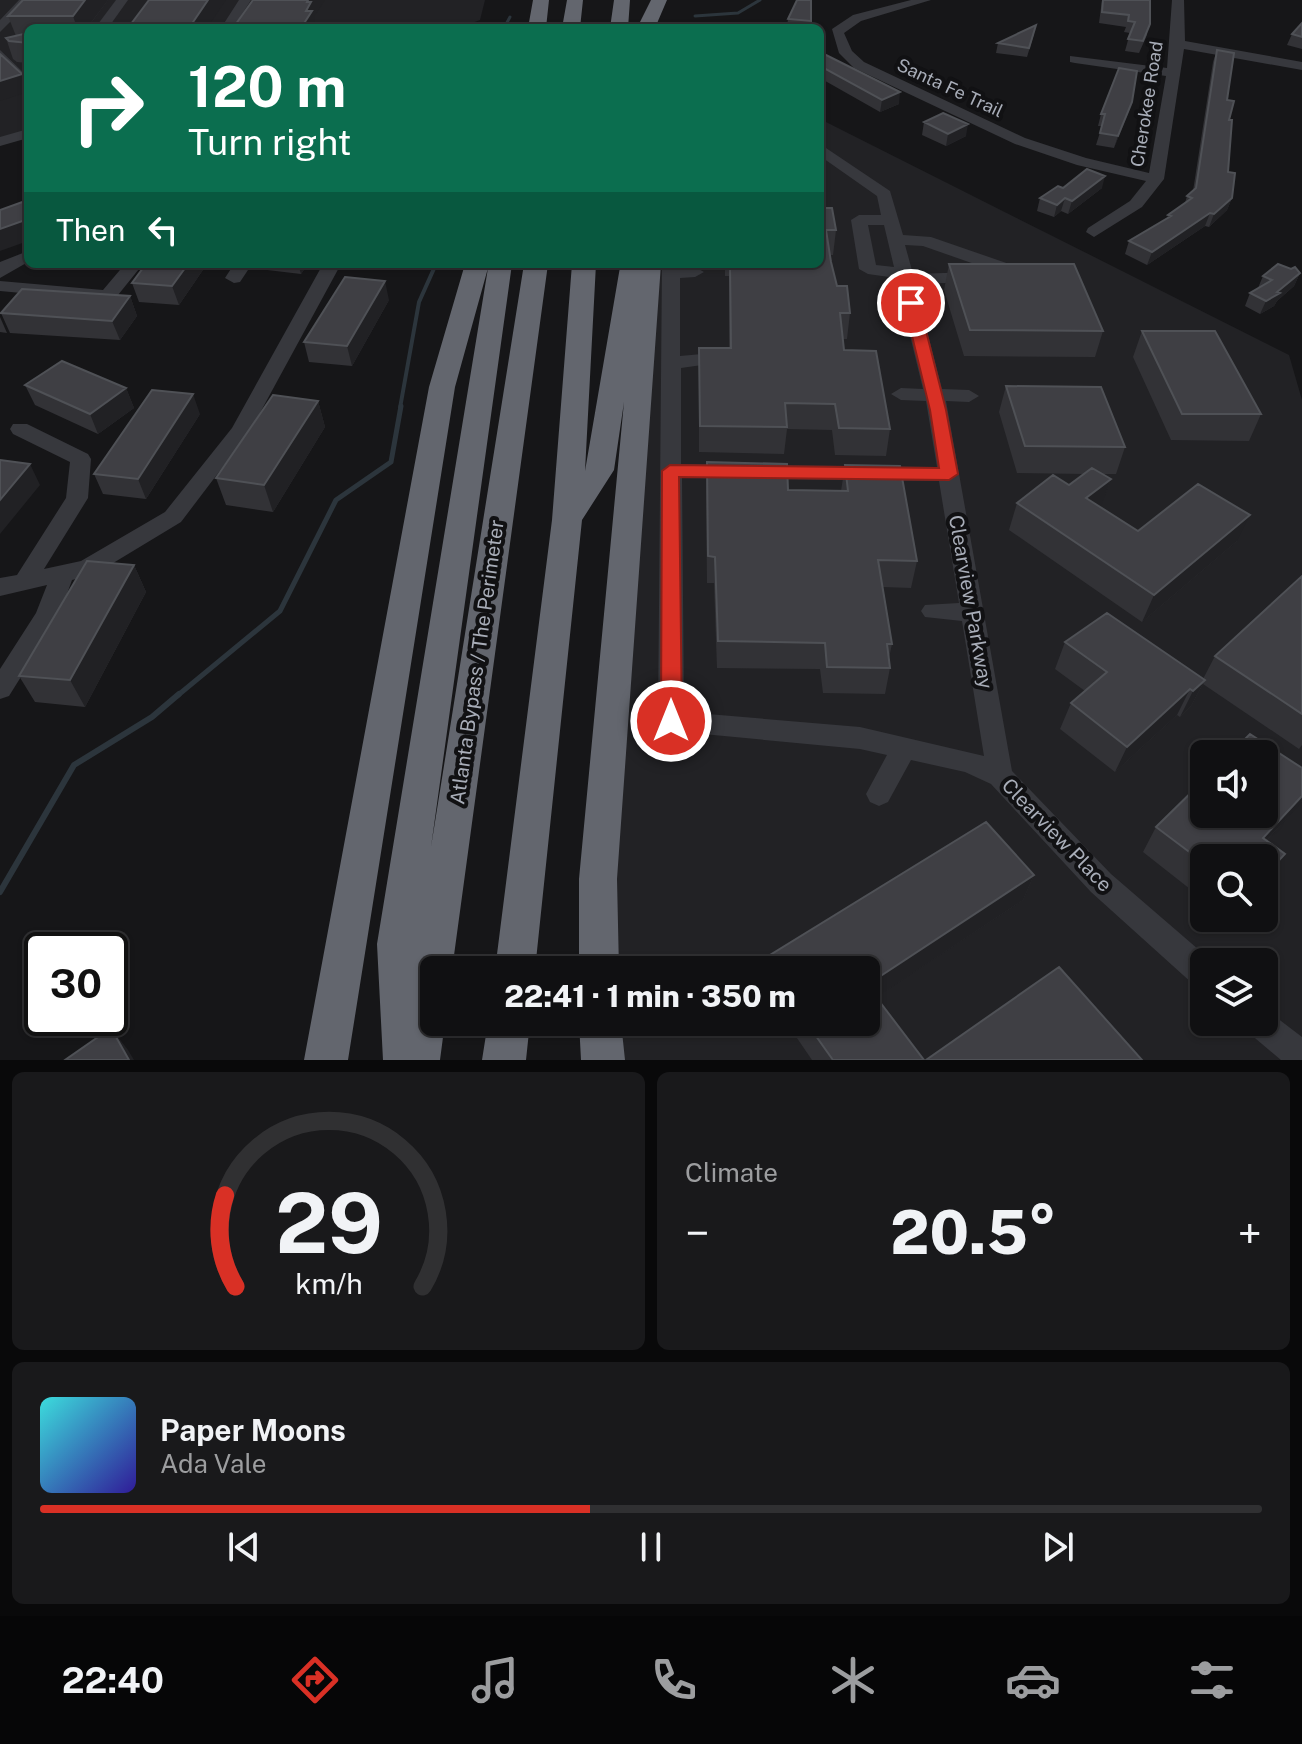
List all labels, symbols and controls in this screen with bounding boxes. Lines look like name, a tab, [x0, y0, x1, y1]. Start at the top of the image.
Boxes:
street label: Cherokee Road	[1126, 40, 1167, 168]
text: 120 m	[188, 54, 346, 120]
street label: Santa Fe Trail	[894, 54, 1007, 121]
icon: right	[56, 56, 160, 160]
text: Turn right	[188, 121, 351, 163]
icon: left	[141, 208, 185, 252]
text: Then	[56, 212, 125, 248]
pin	[877, 269, 945, 337]
icon: arrive	[889, 281, 933, 325]
street label: Clearview Parkway	[944, 513, 998, 691]
street label: Atlanta Bypass / The Perimeter	[445, 518, 509, 806]
position arrow	[629, 679, 713, 763]
map controls	[1190, 740, 1278, 1036]
button: sound	[1190, 740, 1278, 828]
street label: Clearview Place	[997, 773, 1117, 897]
button: search	[1190, 844, 1278, 932]
speed limit sign: 30	[24, 932, 128, 1036]
button: layers	[1190, 948, 1278, 1036]
text: 22:41 · 1 min · 350 m	[504, 978, 796, 1014]
text: Climate	[685, 1157, 778, 1188]
text: 29	[275, 1174, 382, 1272]
text: 20.5°	[890, 1197, 1057, 1268]
text: −	[685, 1207, 709, 1259]
text: +	[1238, 1207, 1262, 1259]
text: km/h	[295, 1267, 362, 1300]
text: Paper Moons	[160, 1412, 346, 1448]
text: Ada Vale	[160, 1448, 266, 1479]
icon: previous	[222, 1525, 266, 1569]
icon: pause	[629, 1525, 673, 1569]
icon: next	[1036, 1525, 1080, 1569]
icon: directions	[287, 1652, 343, 1708]
icon: music	[467, 1652, 523, 1708]
icon: phone	[646, 1652, 702, 1708]
icon: climate	[825, 1652, 881, 1708]
icon: car	[1005, 1652, 1061, 1708]
icon: filters	[1184, 1652, 1240, 1708]
text: 22:40	[62, 1659, 164, 1701]

